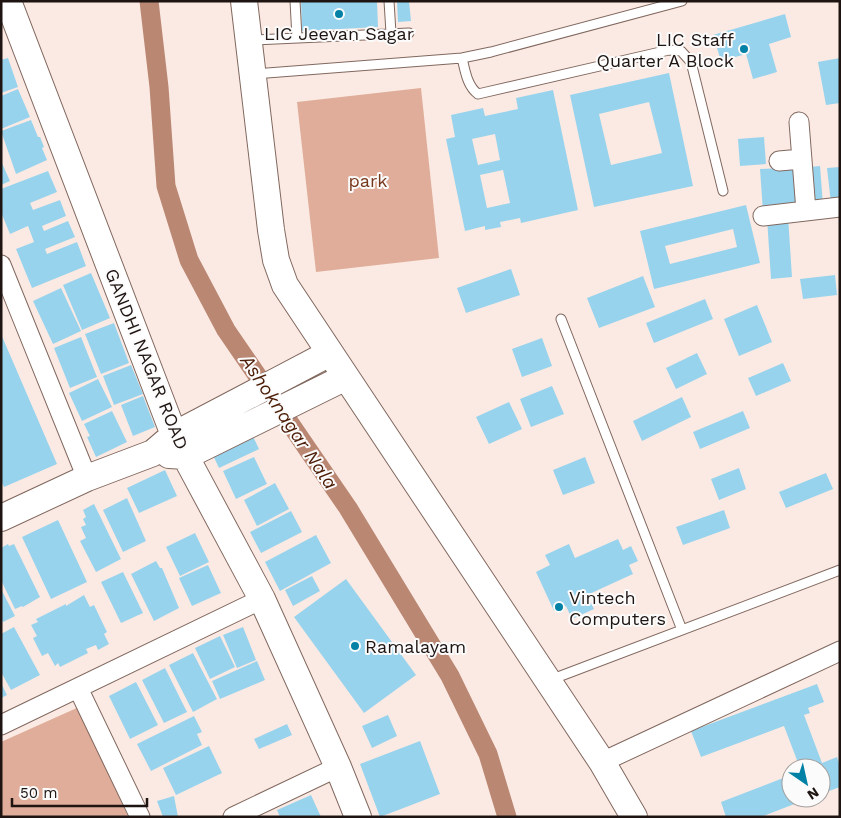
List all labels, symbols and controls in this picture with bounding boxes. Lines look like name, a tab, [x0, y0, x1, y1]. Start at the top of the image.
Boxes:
marker: LIC Jeevan Sagar	[333, 8, 345, 20]
place label: LIC Jeevan Sagar	[264, 23, 414, 44]
place label: LIC Staff Quarter A Block	[597, 29, 734, 71]
marker: LIC Staff Quarter A Block	[738, 43, 750, 55]
park label: park	[348, 170, 388, 191]
street label: GANDHI NAGAR ROAD	[101, 265, 193, 453]
water label: Ashoknagar Nala	[235, 350, 343, 494]
place label: Vintech Computers	[569, 587, 666, 629]
marker: Vintech Computers	[553, 601, 565, 613]
place label: Ramalayam	[365, 636, 466, 657]
marker: Ramalayam	[349, 640, 361, 652]
north arrow	[781, 758, 831, 808]
scale bar	[12, 776, 148, 808]
text: 50 m	[20, 784, 57, 802]
text: N	[804, 784, 822, 803]

